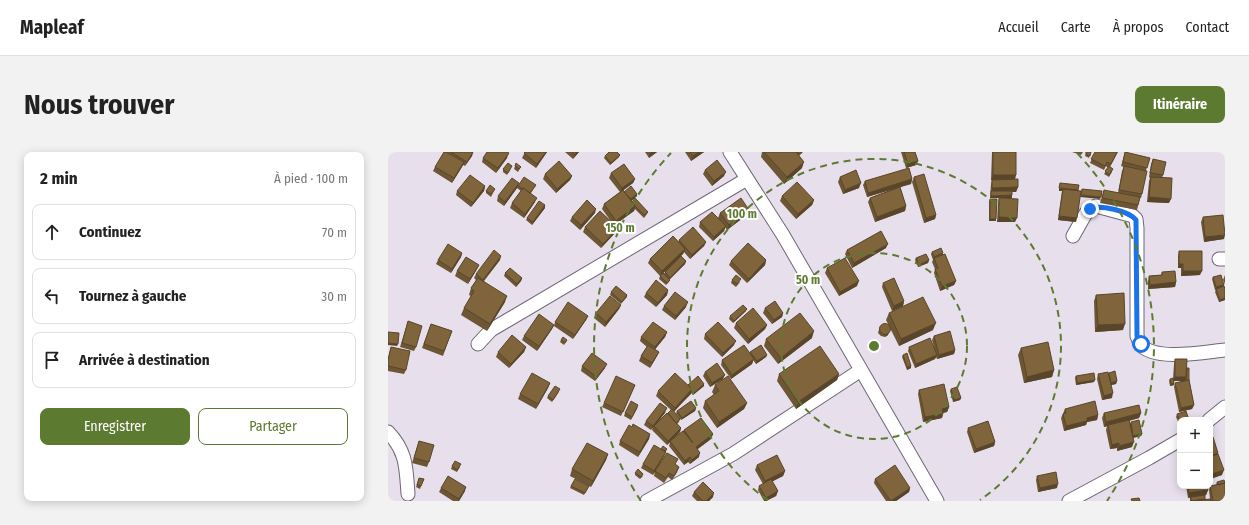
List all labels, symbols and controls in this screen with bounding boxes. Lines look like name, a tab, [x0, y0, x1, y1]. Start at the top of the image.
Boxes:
text: Mapleaf	[20, 16, 84, 39]
text: Accueil	[998, 19, 1039, 36]
text: Carte	[1061, 19, 1091, 36]
text: À propos	[1113, 19, 1164, 36]
text: Contact	[1186, 19, 1229, 36]
button: Itinéraire	[1135, 86, 1225, 123]
text: Nous trouver	[24, 88, 175, 121]
text: 2 min	[40, 168, 78, 189]
text: À pied · 100 m	[274, 171, 348, 186]
route end	[1081, 200, 1099, 218]
text: 100 m	[727, 207, 757, 221]
icon: ahead	[41, 221, 63, 243]
text: 150 m	[605, 221, 635, 235]
text: Continuez	[79, 223, 141, 241]
text: 70 m	[322, 225, 347, 240]
text: 50 m	[796, 273, 820, 287]
icon: left	[41, 285, 63, 307]
text: Tournez à gauche	[79, 287, 186, 305]
text: 30 m	[321, 289, 347, 304]
route start	[1132, 335, 1150, 353]
centre of rings	[867, 339, 881, 353]
icon: arrive	[41, 349, 63, 371]
text: Arrivée à destination	[79, 351, 210, 369]
button: Enregistrer	[40, 408, 190, 445]
button: Partager	[198, 408, 348, 445]
map controls	[1177, 417, 1213, 489]
button: +	[1177, 417, 1213, 453]
button: −	[1177, 453, 1213, 489]

